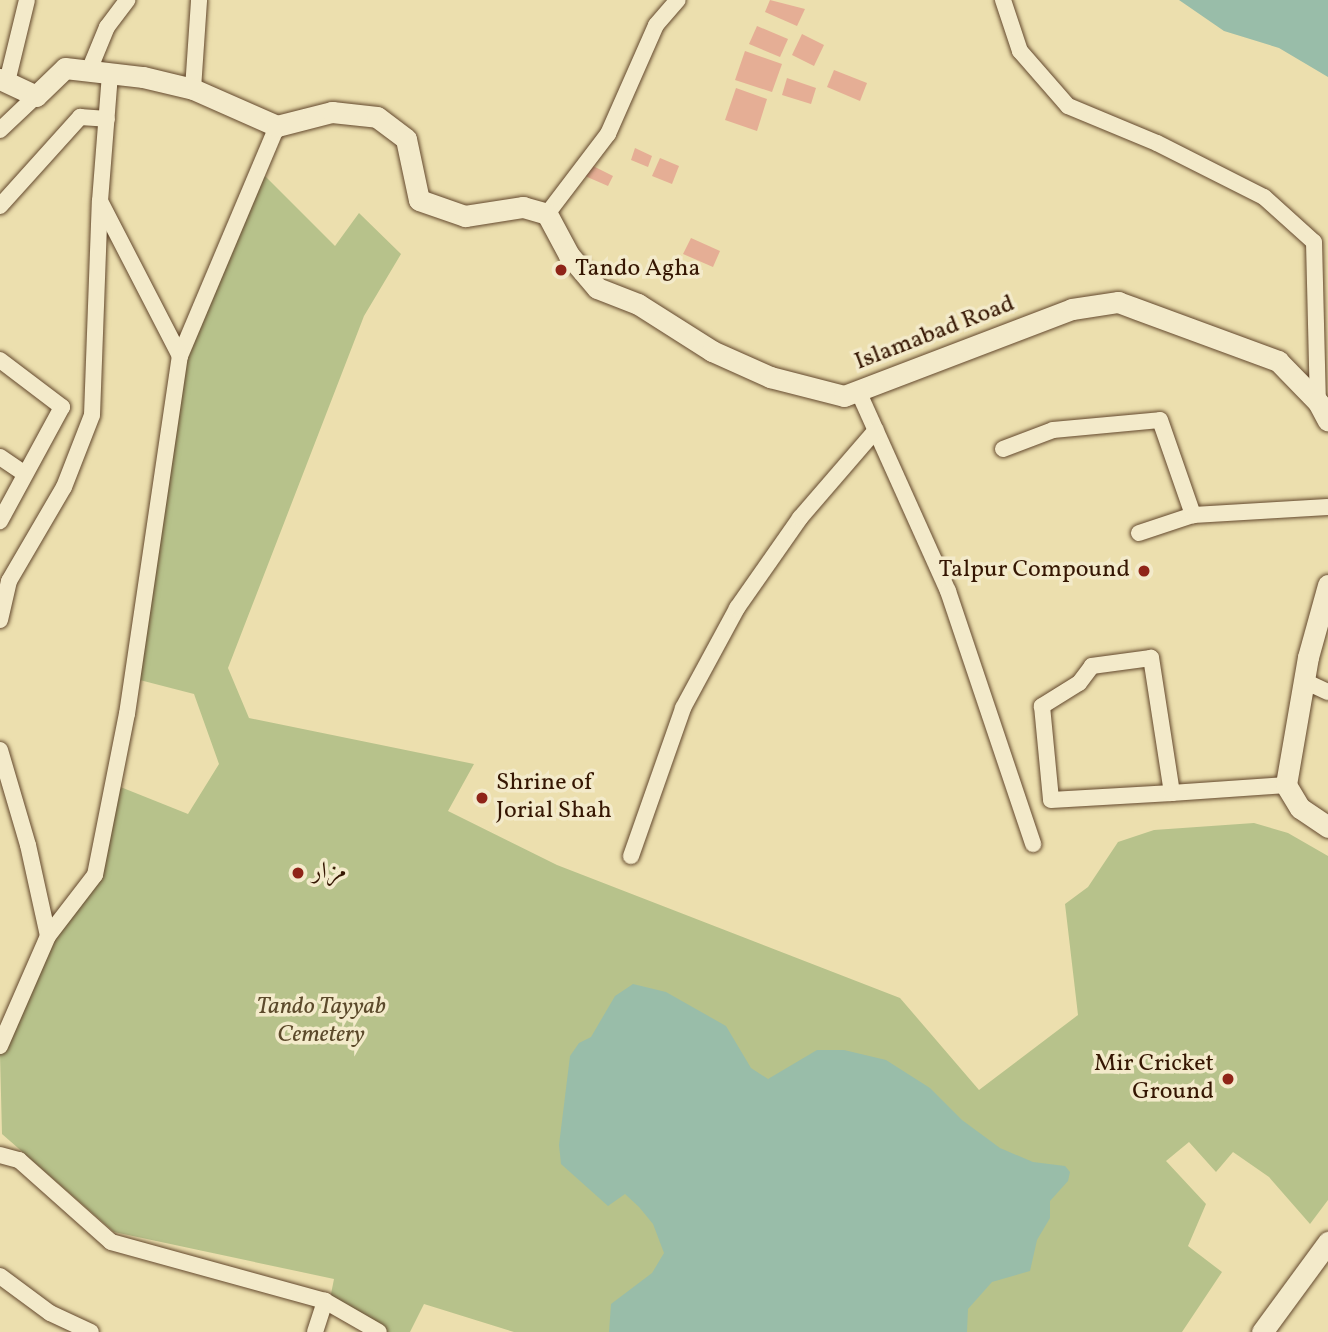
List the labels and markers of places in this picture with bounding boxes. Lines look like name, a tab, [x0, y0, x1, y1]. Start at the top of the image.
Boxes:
place label: Tando Agha	[575, 256, 700, 284]
marker: Tando Agha	[553, 262, 569, 278]
place label: Talpur Compound	[939, 557, 1130, 585]
marker: Talpur Compound	[1136, 563, 1152, 579]
place label: Shrine of Jorial Shah	[496, 770, 612, 826]
marker: Shrine of Jorial Shah	[474, 790, 490, 806]
place label: مزار	[312, 859, 346, 887]
marker: مزار	[290, 865, 306, 881]
place label: Mir Cricket Ground	[1094, 1051, 1214, 1107]
marker: Mir Cricket Ground	[1220, 1071, 1236, 1087]

